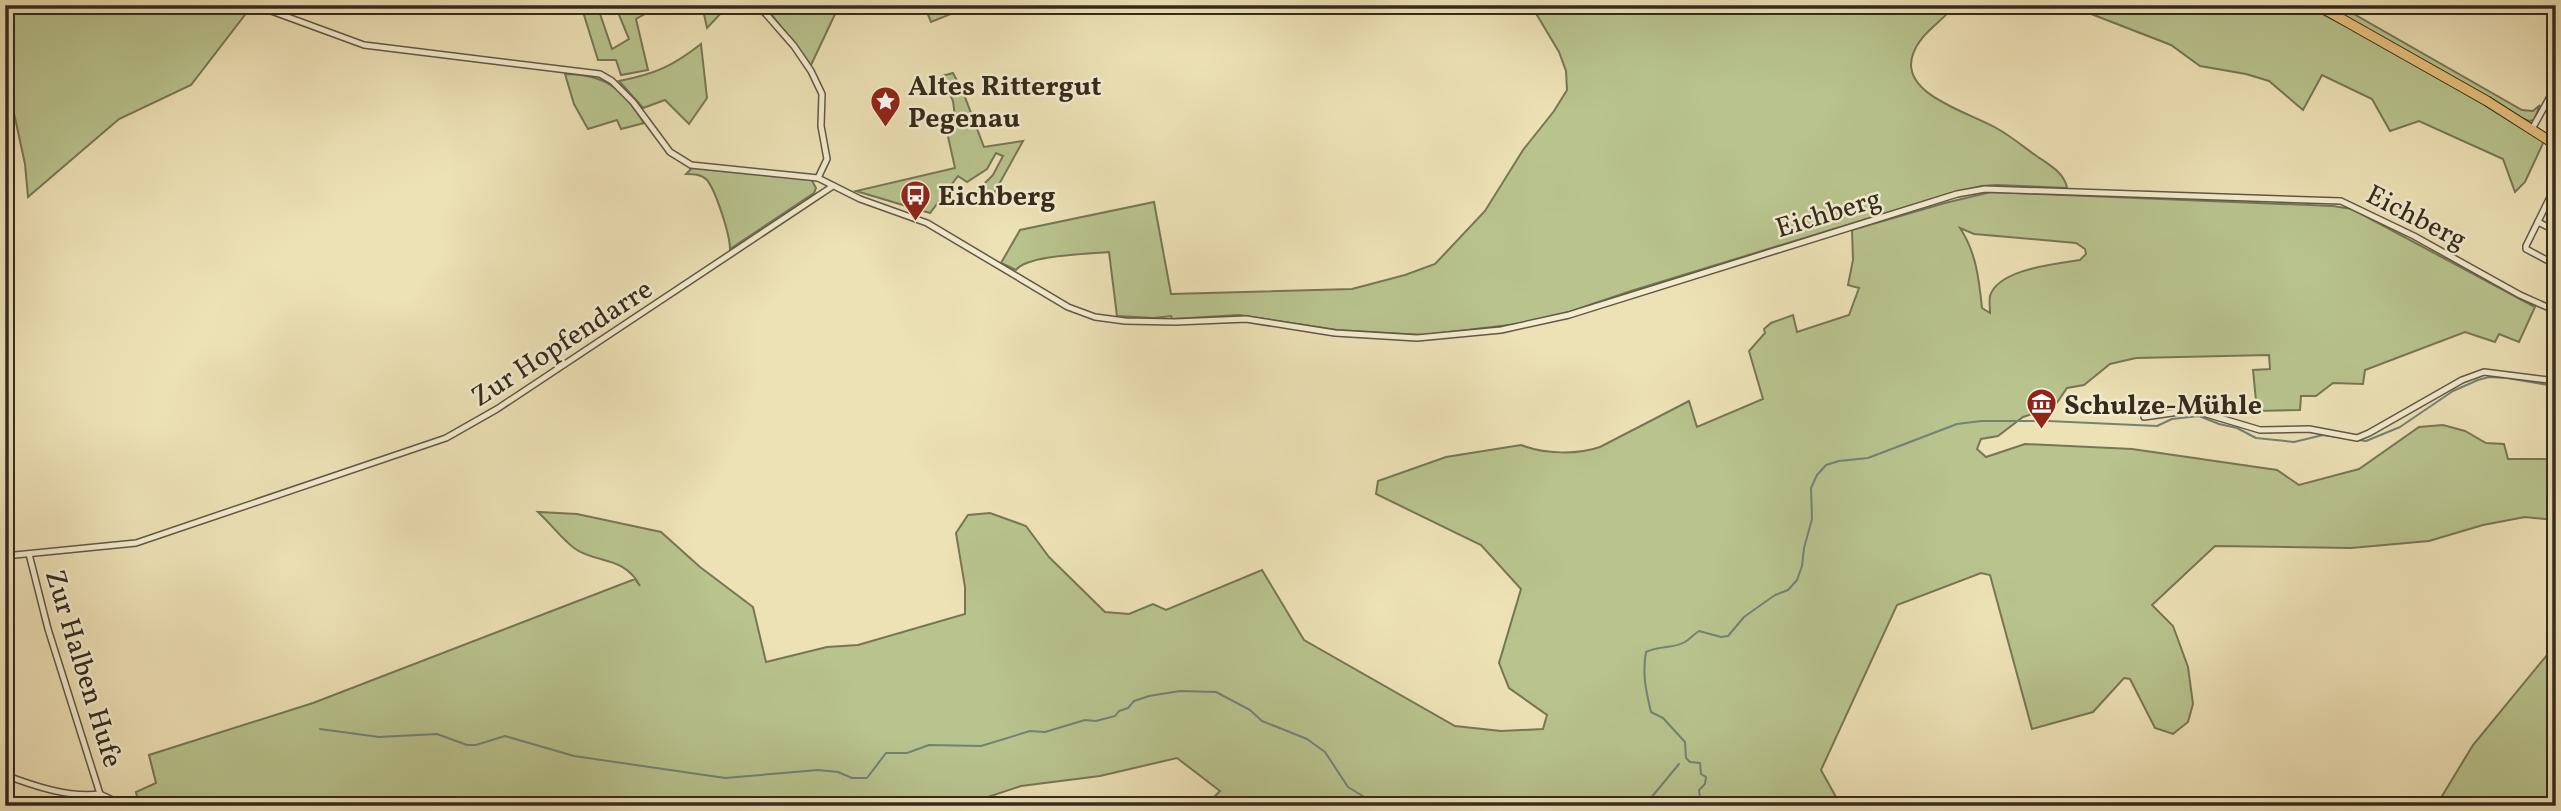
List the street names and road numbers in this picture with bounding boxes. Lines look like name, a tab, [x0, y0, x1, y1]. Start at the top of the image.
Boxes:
street label: Eichberg	[2359, 176, 2473, 260]
street label: Eichberg	[1771, 180, 1886, 249]
street label: Zur Hopfendarre	[464, 271, 661, 417]
street label: Zur Halben Hufe	[34, 565, 131, 772]

